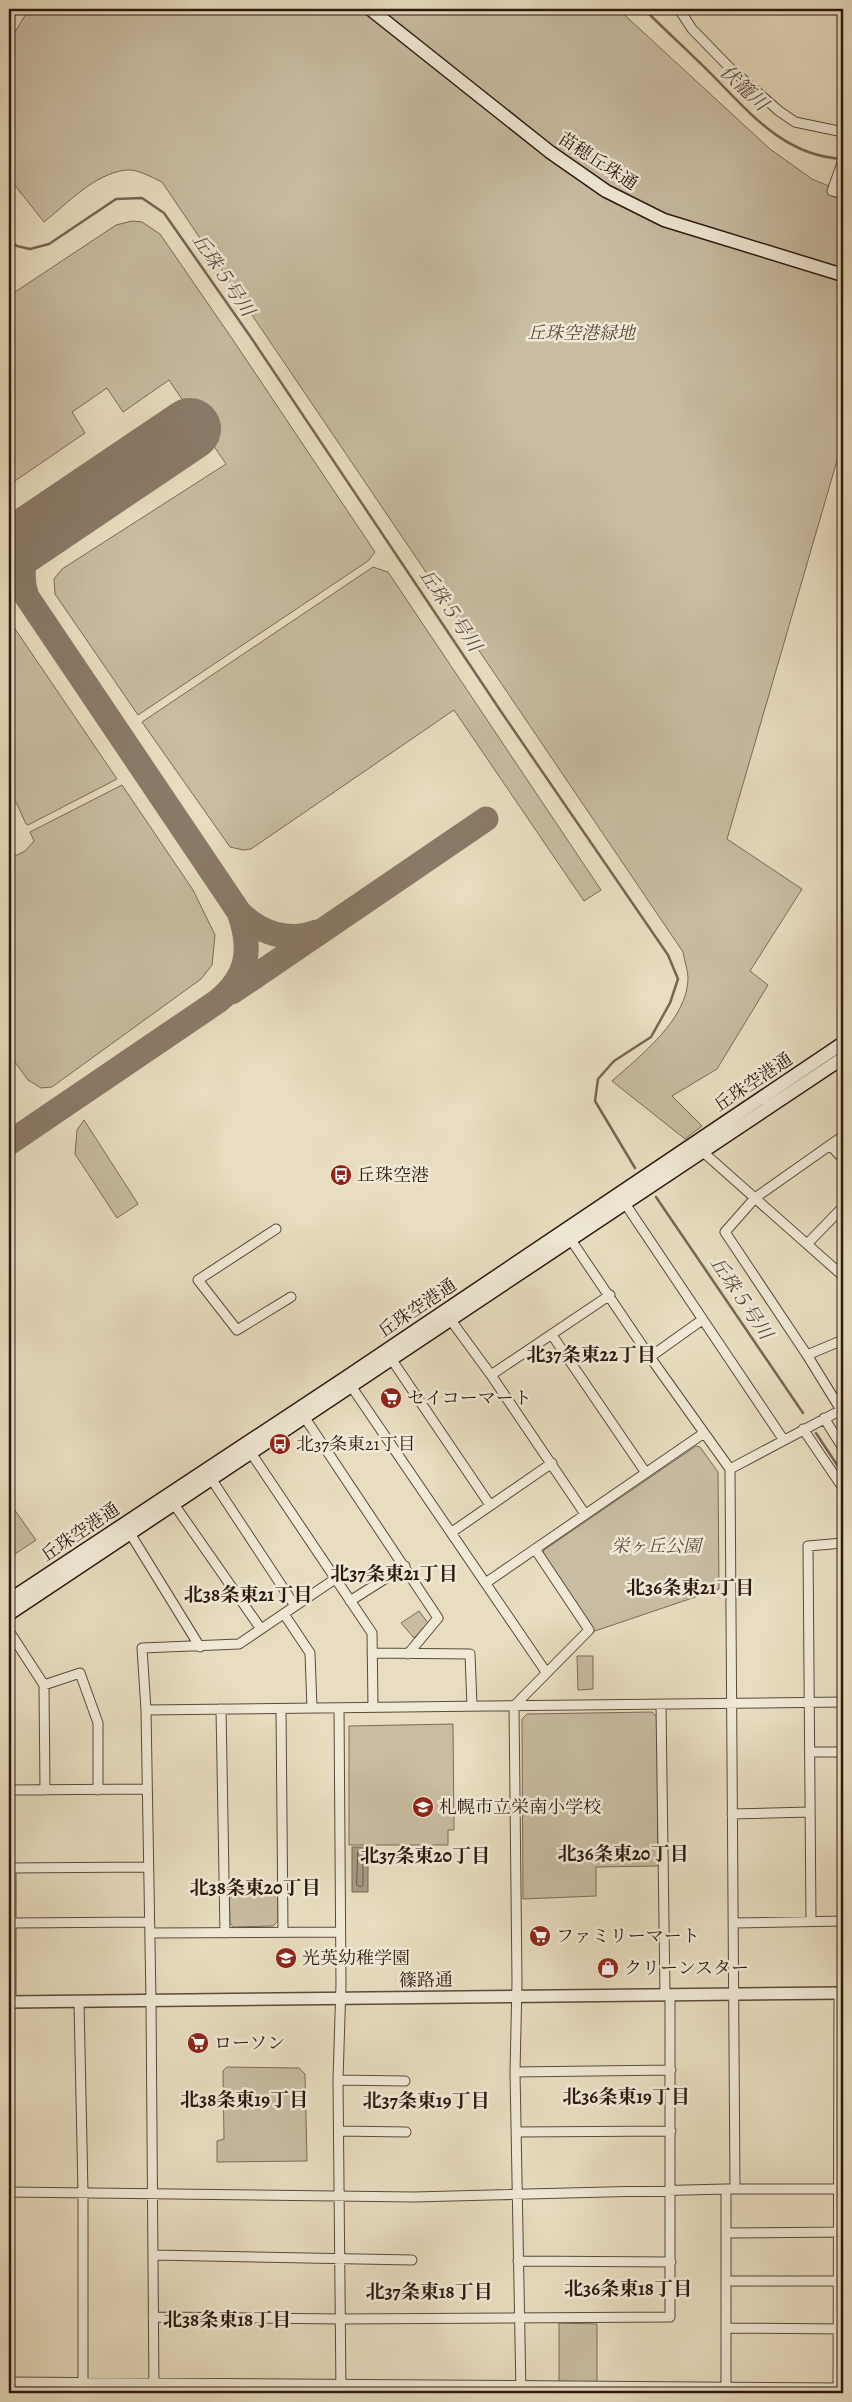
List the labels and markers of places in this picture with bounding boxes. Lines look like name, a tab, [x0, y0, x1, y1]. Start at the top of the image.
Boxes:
bus stop icon: 丘珠空港	[329, 1163, 353, 1187]
place label: 丘珠空港	[357, 1163, 429, 1187]
supermarket icon: セイコーマート	[379, 1386, 403, 1410]
place label: セイコーマート	[407, 1386, 532, 1410]
bus stop icon: 北37条東21丁目	[268, 1432, 292, 1456]
place label: 北37条東21丁目	[296, 1432, 416, 1456]
school or university icon: 札幌市立栄南小学校	[411, 1795, 435, 1819]
place label: 札幌市立栄南小学校	[439, 1795, 601, 1819]
supermarket icon: ファミリーマート	[528, 1924, 552, 1948]
place label: ファミリーマート	[556, 1924, 700, 1948]
school or university icon: 光英幼稚学園	[274, 1946, 298, 1970]
place label: 光英幼稚学園	[302, 1946, 410, 1970]
shop icon: クリーンスター	[596, 1956, 620, 1980]
place label: クリーンスター	[624, 1956, 749, 1980]
supermarket icon: ローソン	[186, 2031, 210, 2055]
place label: ローソン	[214, 2031, 285, 2055]

